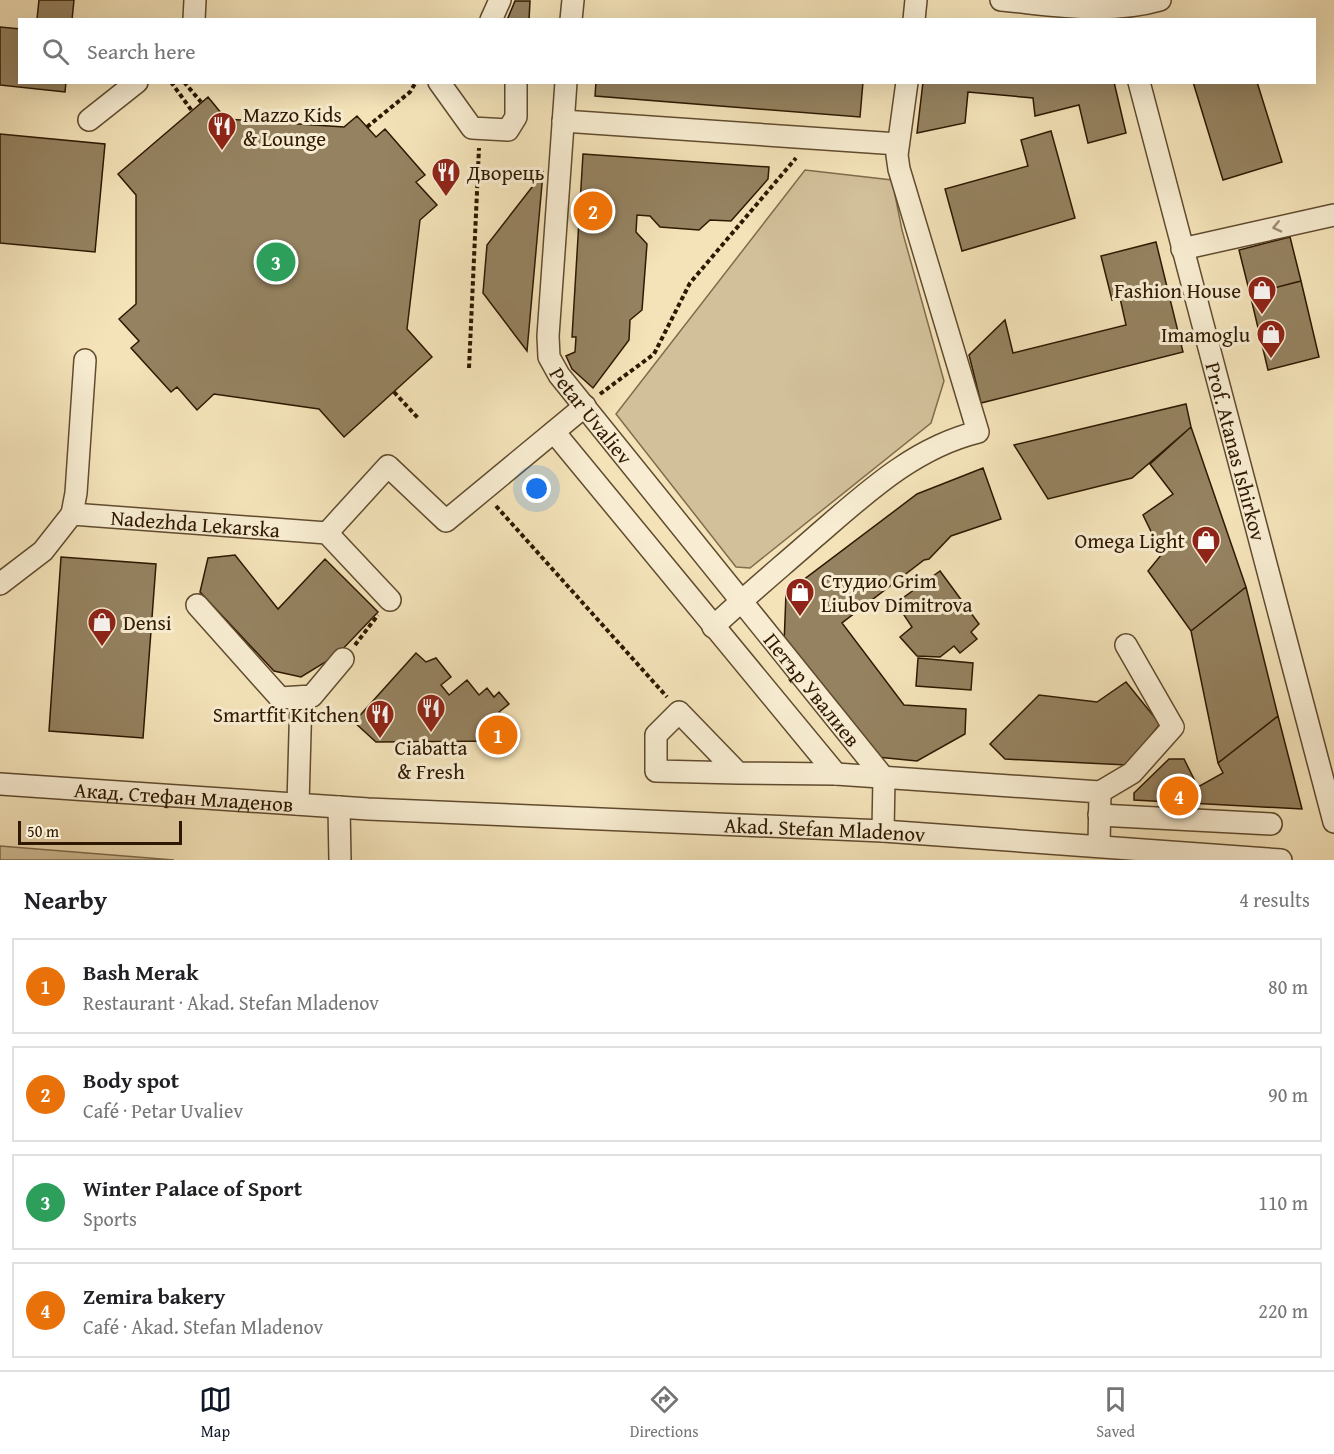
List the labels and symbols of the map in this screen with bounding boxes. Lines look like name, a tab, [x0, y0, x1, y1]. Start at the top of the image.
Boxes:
place label: Mazzo Kids & Lounge	[243, 99, 342, 154]
restaurant icon: Mazzo Kids & Lounge	[206, 110, 238, 152]
restaurant icon: Дворець	[430, 156, 462, 198]
place label: Дворець	[466, 157, 545, 188]
pin: 2	[574, 188, 612, 234]
one-way arrow	[1272, 220, 1282, 233]
pin: 3	[256, 240, 296, 284]
shop icon: Fashion House	[1246, 274, 1278, 316]
place label: Fashion House	[1114, 275, 1241, 306]
shop icon: Imamoglu	[1255, 318, 1287, 360]
place label: Imamoglu	[1161, 319, 1251, 350]
street label: Prof. Atanas Ishirkov	[1198, 359, 1275, 545]
street label: Petar Uvaliev	[542, 361, 641, 471]
your location	[522, 474, 551, 503]
street label: Nadezhda Lekarska	[110, 501, 281, 545]
shop icon: Omega Light	[1190, 524, 1222, 566]
place label: Omega Light	[1074, 525, 1186, 556]
place label: Студио Grim Liubov Dimitrova	[821, 565, 973, 620]
shop icon: Студио Grim Liubov Dimitrova	[784, 576, 816, 618]
shop icon: Densi	[86, 606, 118, 648]
place label: Densi	[123, 607, 172, 638]
street label: Петър Увалиев	[757, 625, 868, 753]
restaurant icon: Ciabatta & Fresh	[415, 692, 447, 734]
restaurant icon: Smartfit Kitchen	[364, 698, 396, 740]
place label: Smartfit Kitchen	[213, 699, 359, 730]
pin: 1	[478, 712, 518, 758]
place label: Ciabatta & Fresh	[395, 732, 467, 787]
street label: Акад. Стефан Младенов	[73, 774, 294, 819]
pin: 4	[1160, 774, 1198, 818]
street label: Akad. Stefan Mladenov	[723, 809, 927, 850]
scale bar	[18, 818, 182, 846]

